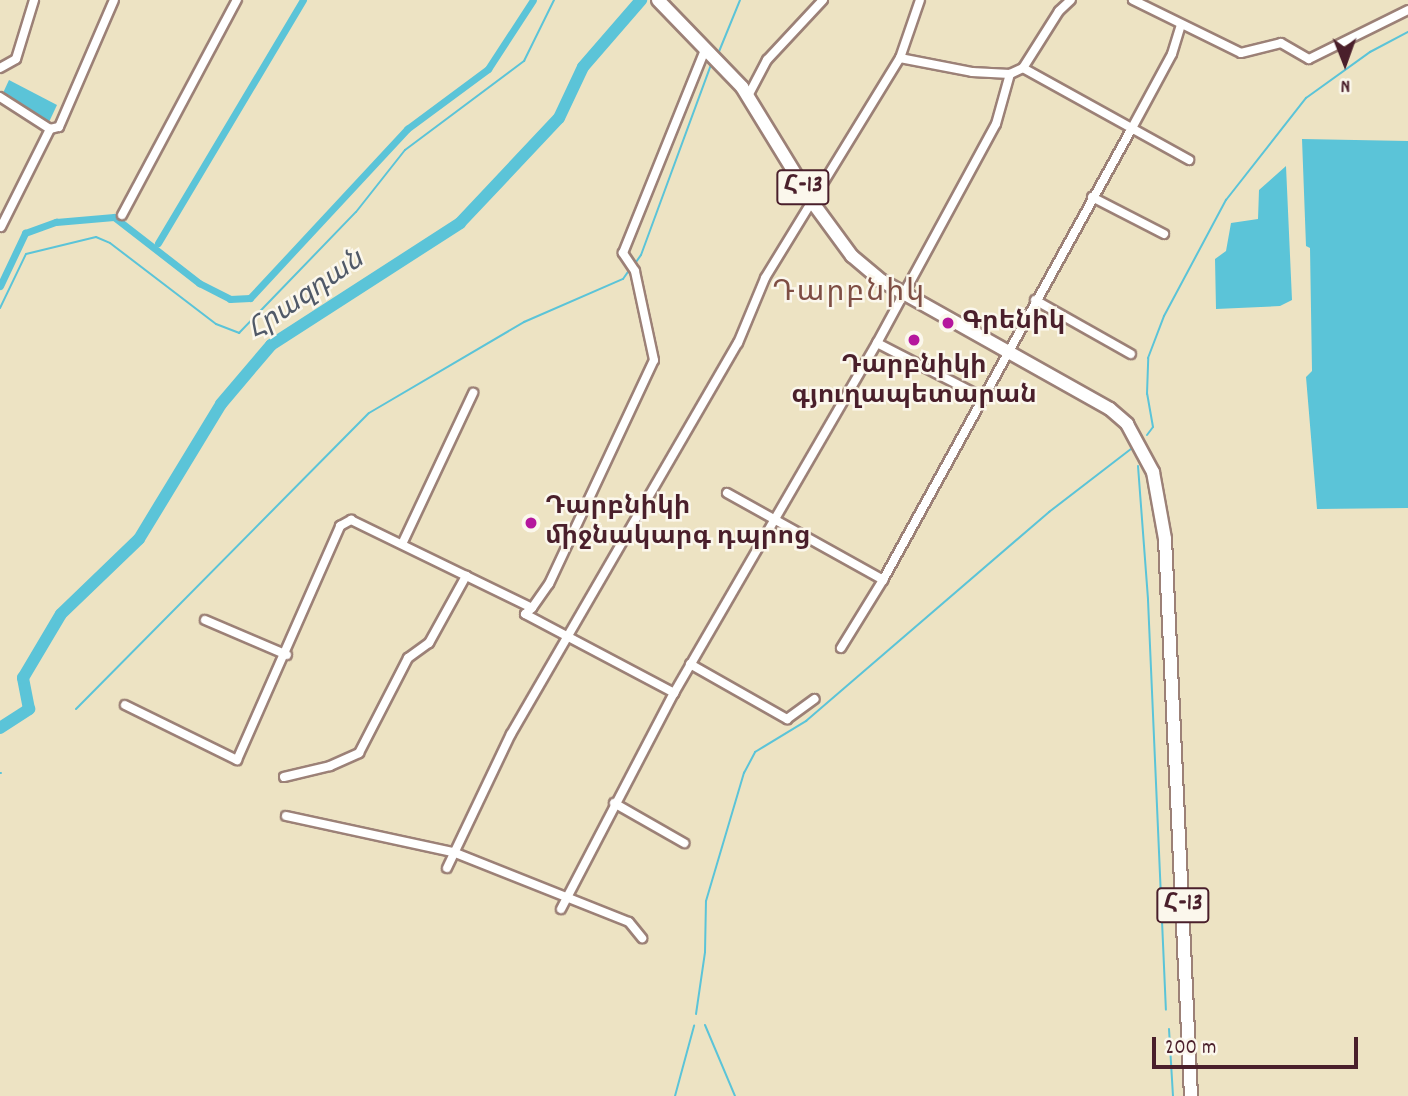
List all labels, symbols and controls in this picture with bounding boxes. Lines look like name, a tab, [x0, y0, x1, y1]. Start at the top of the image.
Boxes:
north arrow	[1310, 28, 1380, 98]
text: N	[1340, 71, 1350, 98]
road number: Հ-13	[775, 167, 831, 208]
water label: Հրազդան	[242, 245, 372, 349]
district label: Դարբնիկ	[773, 277, 925, 313]
place label: Գրենիկ	[962, 307, 1065, 339]
marker: Գրենիկ	[940, 315, 956, 331]
marker: Դարբնիկի գյուղապետարան	[906, 332, 922, 348]
place label: Դարբնիկի գյուղապետարան	[791, 351, 1037, 412]
place label: Դարբնիկի միջնակարգ դպրոց	[545, 492, 811, 554]
marker: Դարբնիկի միջնակարգ դպրոց	[523, 515, 539, 531]
road number: Հ-13	[1155, 884, 1211, 925]
scale bar	[1156, 1023, 1362, 1066]
text: 200 m	[1165, 1034, 1216, 1064]

